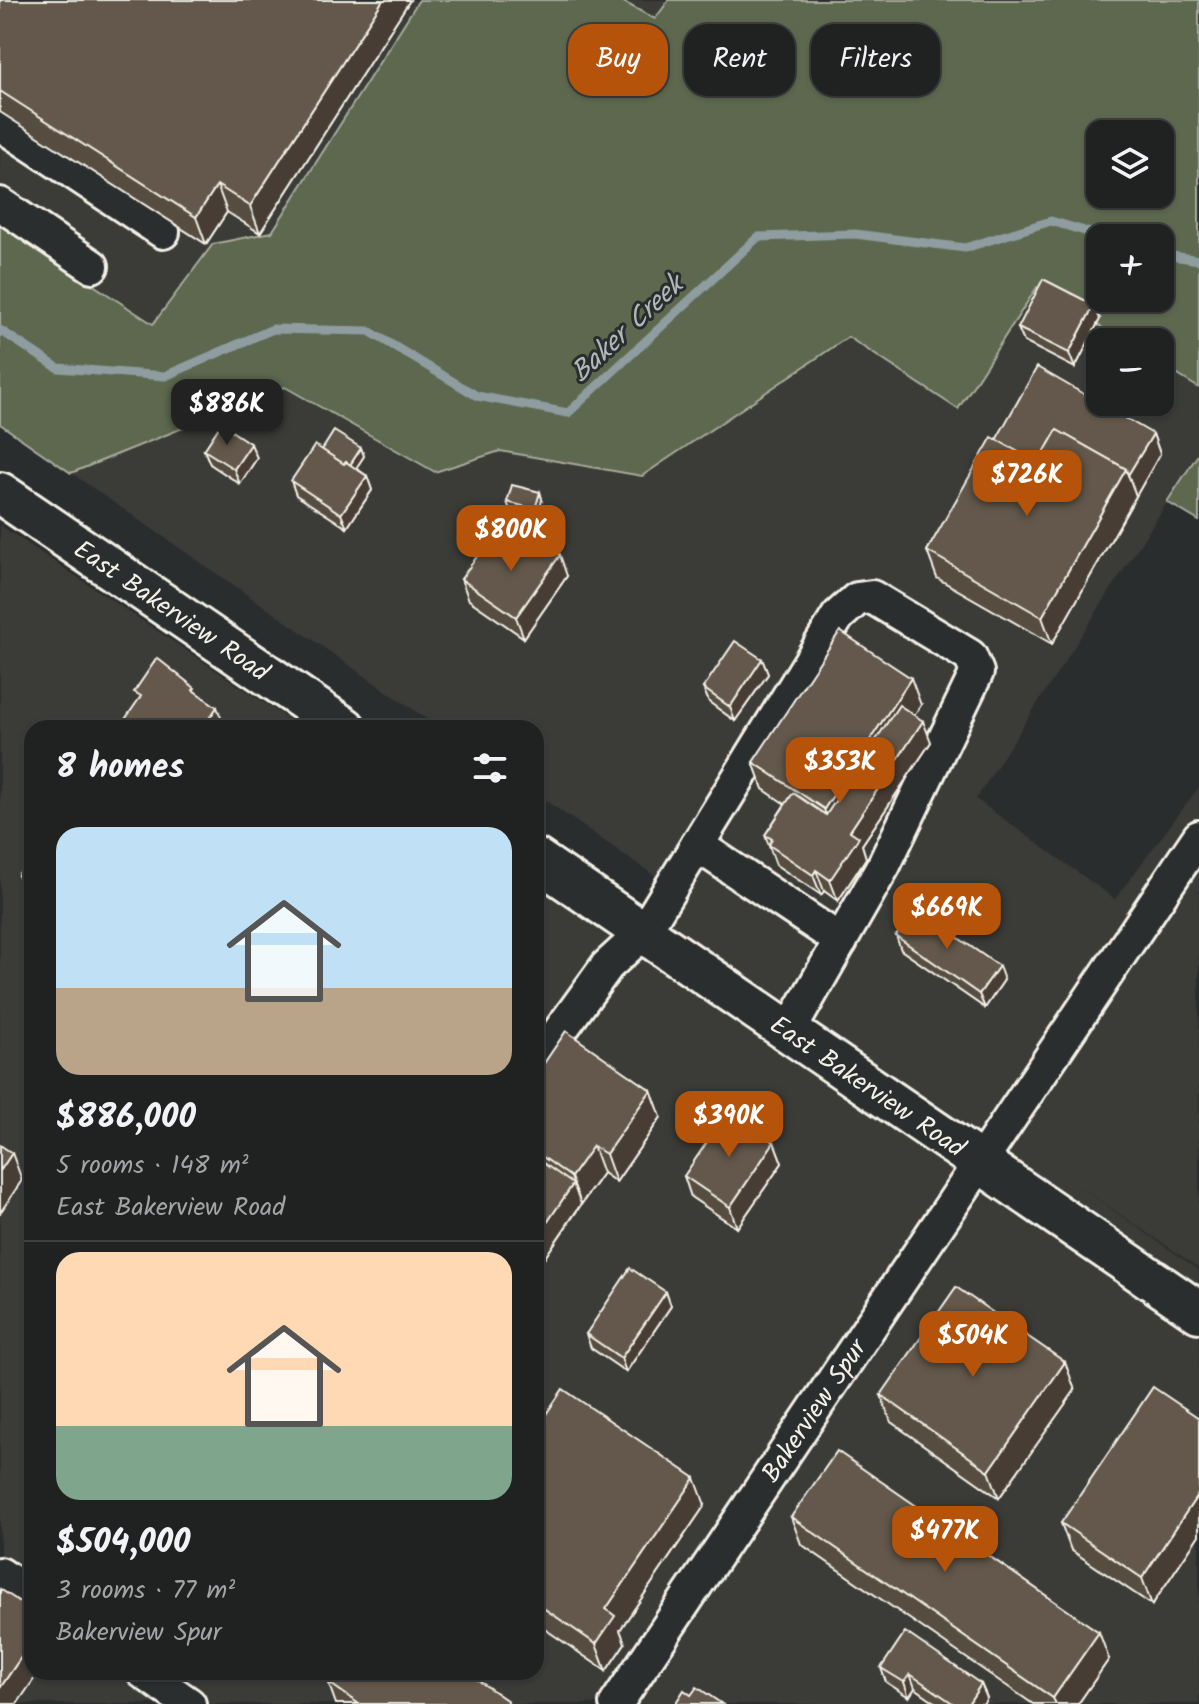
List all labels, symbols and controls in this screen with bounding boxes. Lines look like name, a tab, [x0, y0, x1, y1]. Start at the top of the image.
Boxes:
chip: Buy	[568, 24, 668, 96]
chip: Rent	[684, 24, 795, 96]
chip: Filters	[811, 24, 940, 96]
map controls	[1086, 120, 1174, 416]
button: layers	[1086, 120, 1174, 208]
button: +	[1086, 224, 1174, 312]
water label: Baker Creek	[561, 262, 698, 395]
button: −	[1086, 328, 1174, 416]
pin: $886K	[171, 379, 283, 447]
text: $886K	[189, 384, 265, 426]
pin: $726K	[971, 450, 1083, 518]
text: $726K	[991, 455, 1063, 497]
pin: $800K	[455, 505, 567, 573]
text: $800K	[474, 510, 548, 552]
street label: East Bakerview Road	[64, 530, 278, 694]
pin: $353K	[784, 737, 896, 805]
text: 8 homes	[56, 741, 184, 795]
text: $353K	[804, 742, 876, 784]
icon: filters	[468, 746, 512, 790]
icon: home	[212, 879, 356, 1023]
pin: $669K	[891, 883, 1003, 951]
text: $669K	[911, 888, 983, 930]
street label: East Bakerview Road	[760, 1005, 974, 1170]
text: $886,000	[56, 1091, 196, 1145]
pin: $390K	[673, 1091, 785, 1159]
text: $390K	[693, 1096, 765, 1138]
text: 5 rooms · 148 m²	[56, 1145, 249, 1187]
text: East Bakerview Road	[56, 1187, 285, 1229]
icon: home	[212, 1304, 356, 1448]
pin: $504K	[917, 1311, 1029, 1379]
text: $504K	[937, 1316, 1009, 1358]
street label: Bakerview Spur	[752, 1330, 880, 1492]
pin: $477K	[889, 1506, 1001, 1574]
text: $477K	[910, 1511, 980, 1553]
text: $504,000	[56, 1516, 191, 1570]
text: 3 rooms · 77 m²	[56, 1570, 235, 1612]
text: Bakerview Spur	[56, 1612, 221, 1654]

